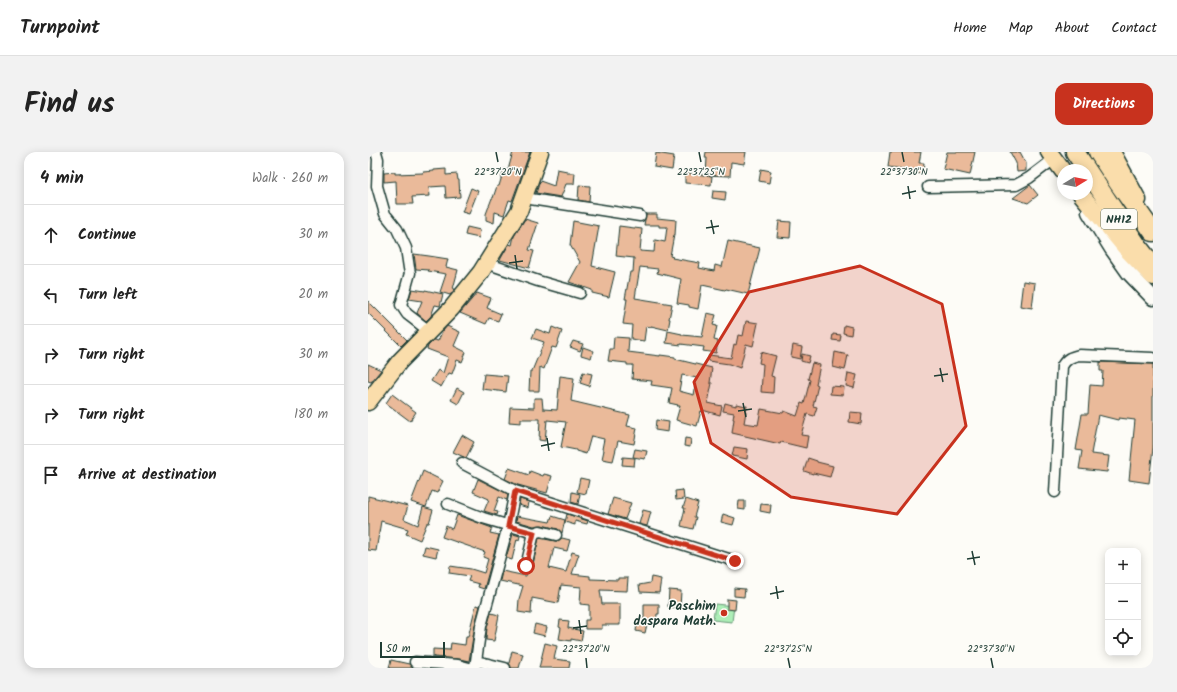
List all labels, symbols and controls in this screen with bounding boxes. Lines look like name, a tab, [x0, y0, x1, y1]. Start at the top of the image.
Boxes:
text: Turnpoint	[20, 13, 100, 43]
text: Home	[953, 17, 987, 39]
text: Map	[1009, 17, 1033, 39]
text: About	[1055, 17, 1089, 39]
text: Contact	[1111, 17, 1157, 39]
text: Find us	[24, 82, 115, 127]
button: Directions	[1055, 83, 1153, 125]
text: 22°37'20"N	[474, 164, 522, 180]
text: 22°37'25"N	[677, 164, 725, 180]
text: 22°37'30"N	[880, 164, 928, 180]
north arrow	[1057, 164, 1093, 200]
text: 4 min	[40, 165, 84, 192]
text: Walk · 260 m	[252, 168, 328, 189]
road number: NH12	[1101, 209, 1137, 229]
text: Continue	[78, 223, 136, 247]
icon: ahead	[40, 224, 62, 246]
text: 30 m	[299, 224, 328, 245]
text: Turn left	[78, 283, 138, 307]
icon: left	[40, 284, 62, 306]
text: 20 m	[298, 284, 328, 305]
text: Turn right	[78, 343, 145, 367]
icon: right	[40, 344, 62, 366]
text: 30 m	[299, 344, 328, 365]
text: Turn right	[78, 403, 145, 427]
icon: right	[40, 404, 62, 426]
text: 180 m	[294, 404, 328, 425]
text: Arrive at destination	[78, 463, 217, 487]
icon: arrive	[40, 464, 62, 486]
map controls	[1105, 548, 1141, 656]
button: +	[1105, 548, 1141, 584]
route end	[726, 552, 744, 570]
route start	[517, 557, 535, 575]
button: −	[1105, 584, 1141, 620]
place label: Paschim daspara Math.	[634, 596, 716, 632]
marker: Paschim daspara Math.	[719, 608, 729, 618]
button: locate	[1105, 620, 1141, 656]
scale bar	[380, 640, 445, 659]
text: 50 m	[386, 640, 411, 658]
text: 22°37'20"N	[562, 641, 610, 657]
text: 22°37'25"N	[764, 641, 812, 657]
text: 22°37'30"N	[967, 641, 1015, 657]

